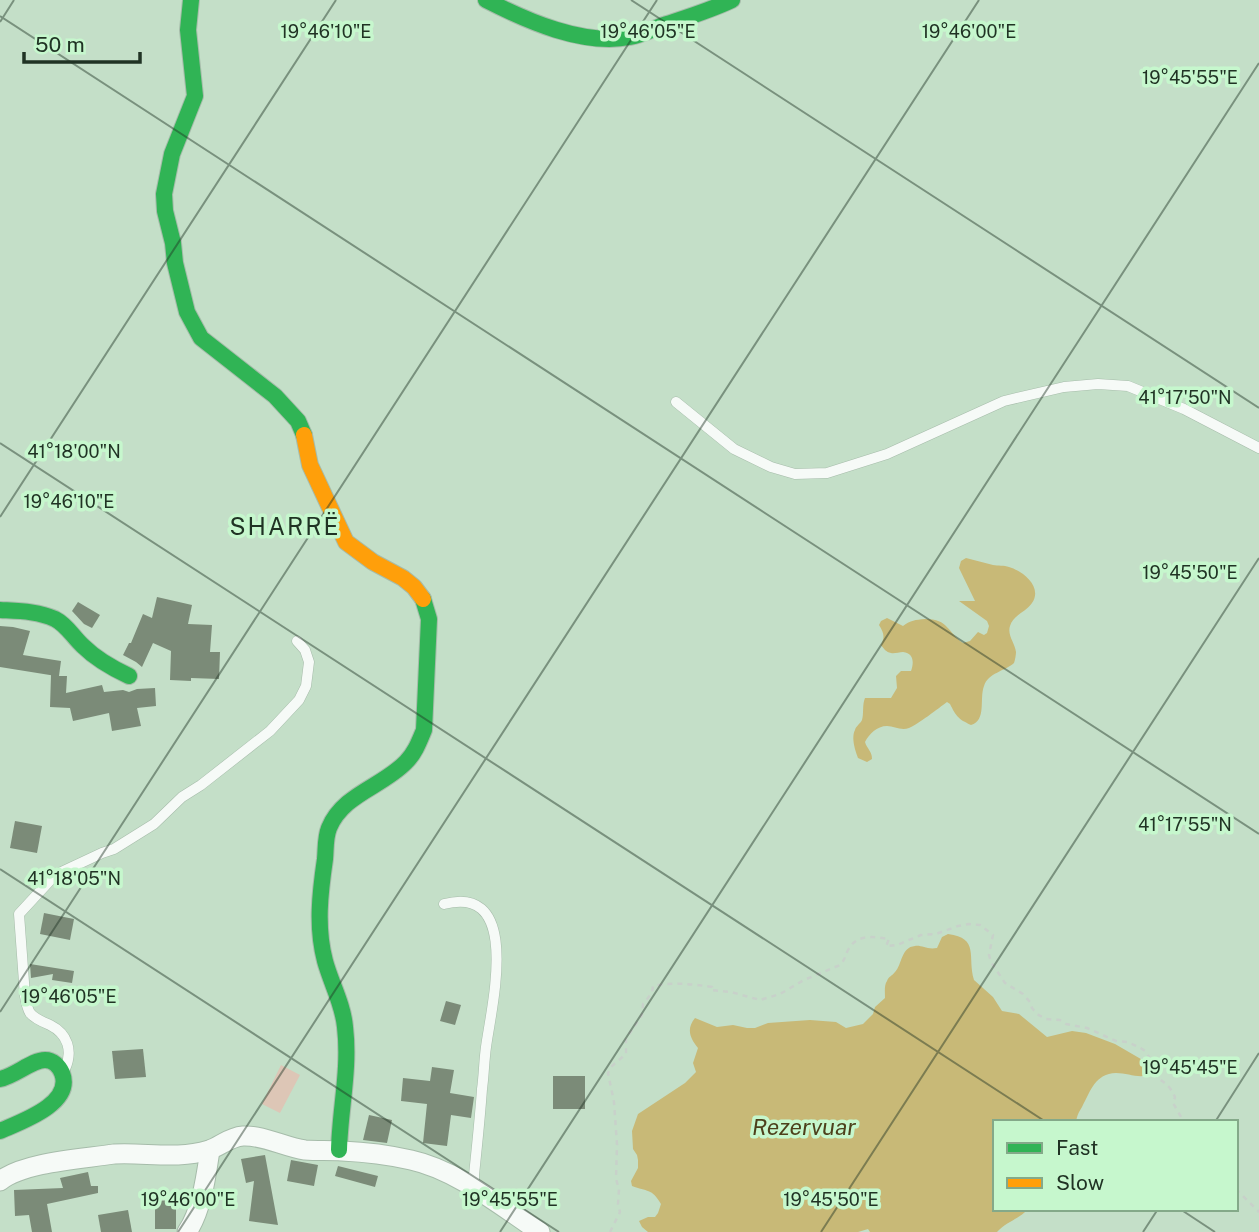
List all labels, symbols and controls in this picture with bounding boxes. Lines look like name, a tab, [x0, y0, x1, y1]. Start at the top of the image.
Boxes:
scale bar	[24, 21, 140, 65]
text: 19°46'10"E	[280, 21, 372, 42]
text: 19°46'05"E	[600, 21, 696, 42]
text: 19°46'00"E	[922, 21, 1016, 42]
text: 50 m	[35, 32, 85, 57]
text: 19°45'55"E	[1142, 67, 1238, 88]
text: 41°17'50"N	[1138, 387, 1232, 408]
text: 41°18'00"N	[27, 441, 121, 462]
text: 19°46'10"E	[23, 491, 115, 512]
district label: SHARRË	[230, 512, 340, 540]
text: 19°45'50"E	[1142, 562, 1238, 583]
text: 41°17'55"N	[1138, 814, 1232, 835]
text: 41°18'05"N	[27, 868, 121, 889]
text: 19°46'05"E	[21, 986, 117, 1007]
text: 19°45'45"E	[1142, 1057, 1238, 1078]
water label: Rezervuar	[752, 1113, 856, 1140]
legend	[993, 1120, 1238, 1211]
text: Fast	[1056, 1135, 1098, 1160]
text: Slow	[1056, 1170, 1104, 1195]
text: 19°46'00"E	[141, 1189, 235, 1210]
text: 19°45'55"E	[462, 1189, 558, 1210]
text: 19°45'50"E	[783, 1189, 879, 1210]

